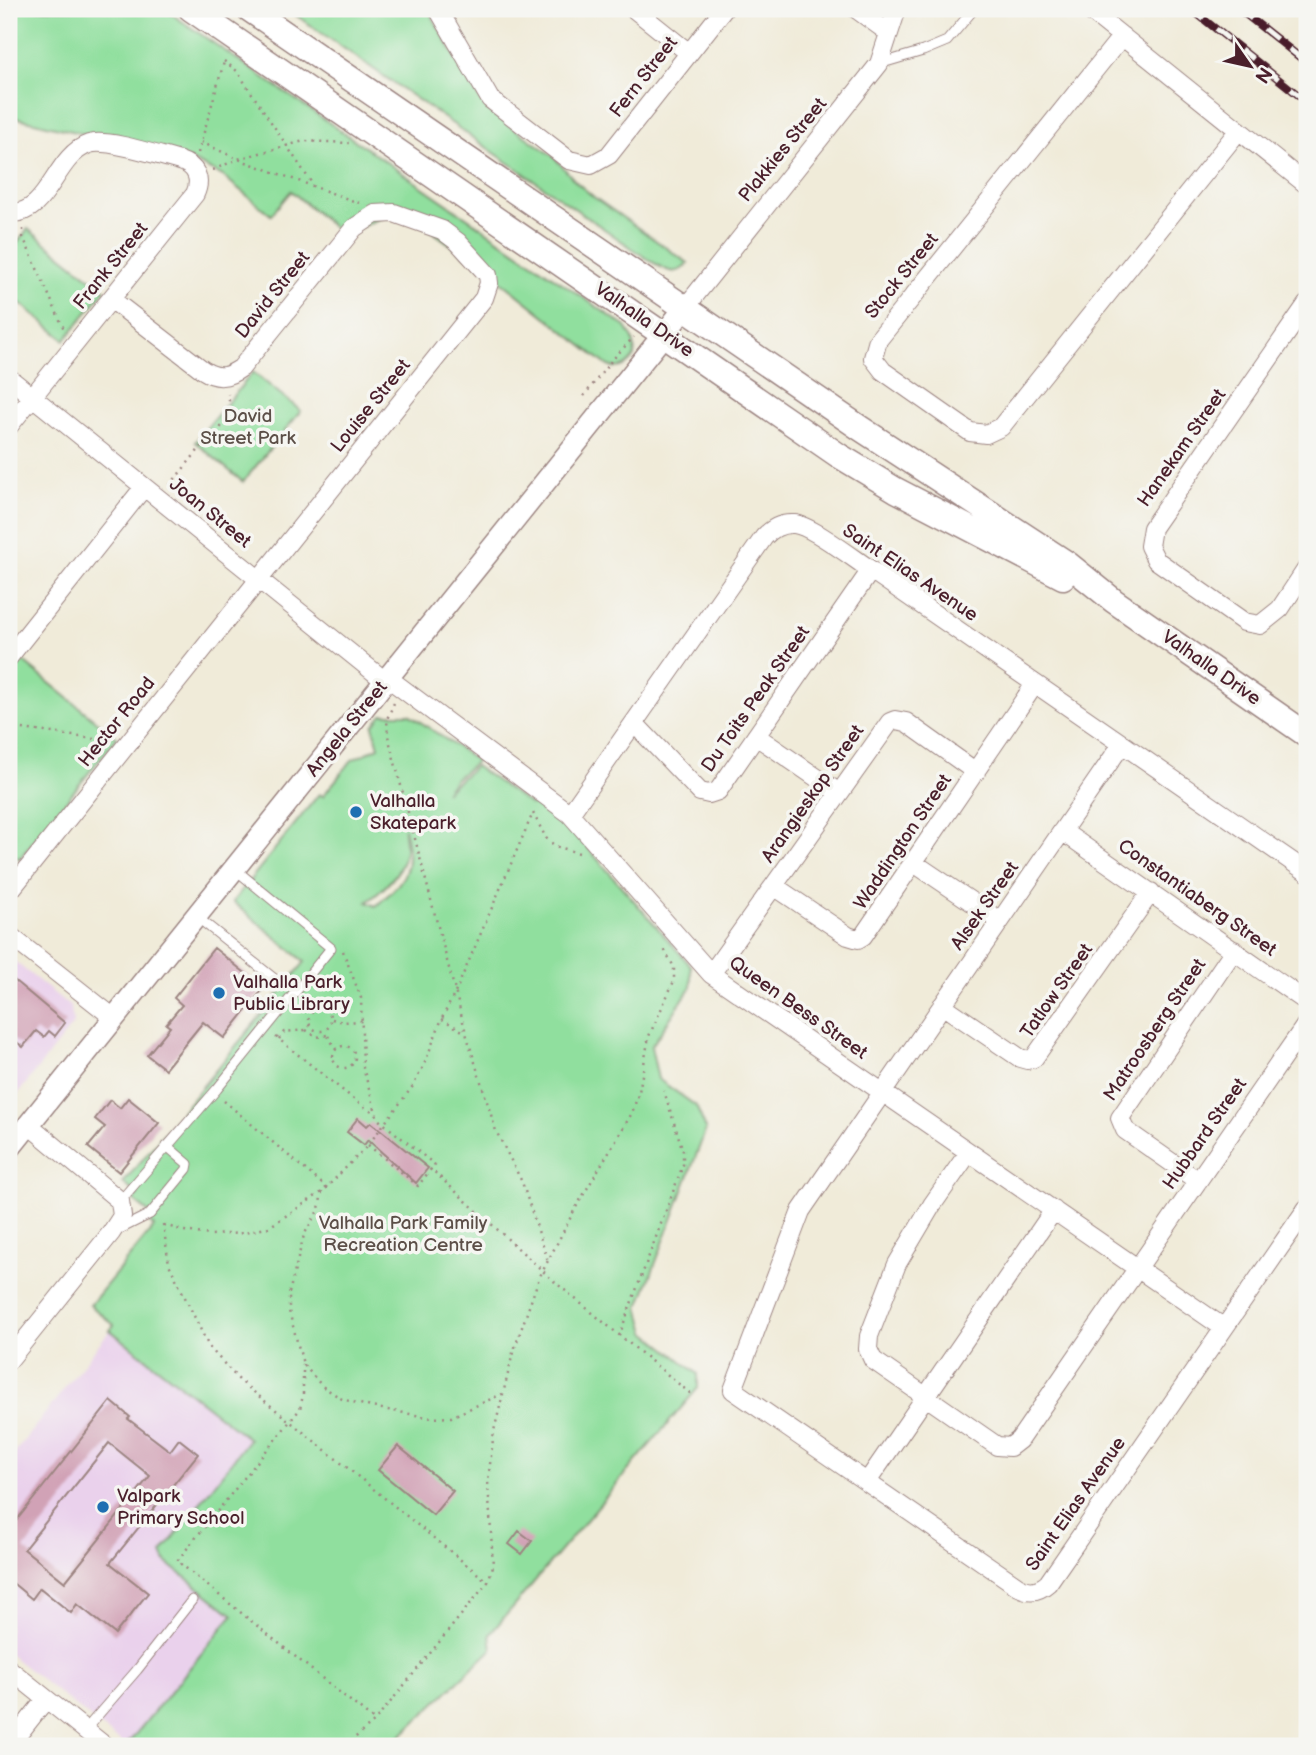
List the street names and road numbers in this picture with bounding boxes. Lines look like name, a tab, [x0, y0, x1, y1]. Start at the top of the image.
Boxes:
street label: Fern Street	[605, 32, 683, 122]
street label: Plakkies Street	[734, 93, 832, 207]
street label: Frank Street	[69, 218, 153, 314]
street label: Stock Street	[860, 228, 944, 324]
street label: David Street	[231, 247, 315, 343]
street label: Valhalla Drive	[590, 277, 698, 363]
street label: Louise Street	[326, 355, 416, 457]
street label: Hanekam Street	[1133, 384, 1231, 512]
street label: Joan Street	[164, 473, 256, 553]
street label: Saint Elias Avenue	[838, 519, 982, 627]
street label: Du Toits Peak Street	[697, 621, 815, 777]
street label: Valhalla Drive	[1157, 625, 1265, 711]
street label: Hector Road	[74, 672, 160, 772]
street label: Angela Street	[301, 676, 393, 781]
street label: Arangieskop Street	[757, 720, 869, 868]
street label: Waddington Street	[849, 770, 957, 914]
street label: Constantiaberg Street	[1113, 835, 1281, 962]
street label: Alsek Street	[946, 857, 1024, 955]
street label: Tatlow Street	[1016, 939, 1098, 1043]
street label: Queen Bess Street	[724, 952, 872, 1064]
street label: Matroosberg Street	[1099, 954, 1211, 1106]
street label: Hubbard Street	[1158, 1074, 1252, 1194]
street label: Saint Elias Avenue	[1021, 1432, 1131, 1576]

